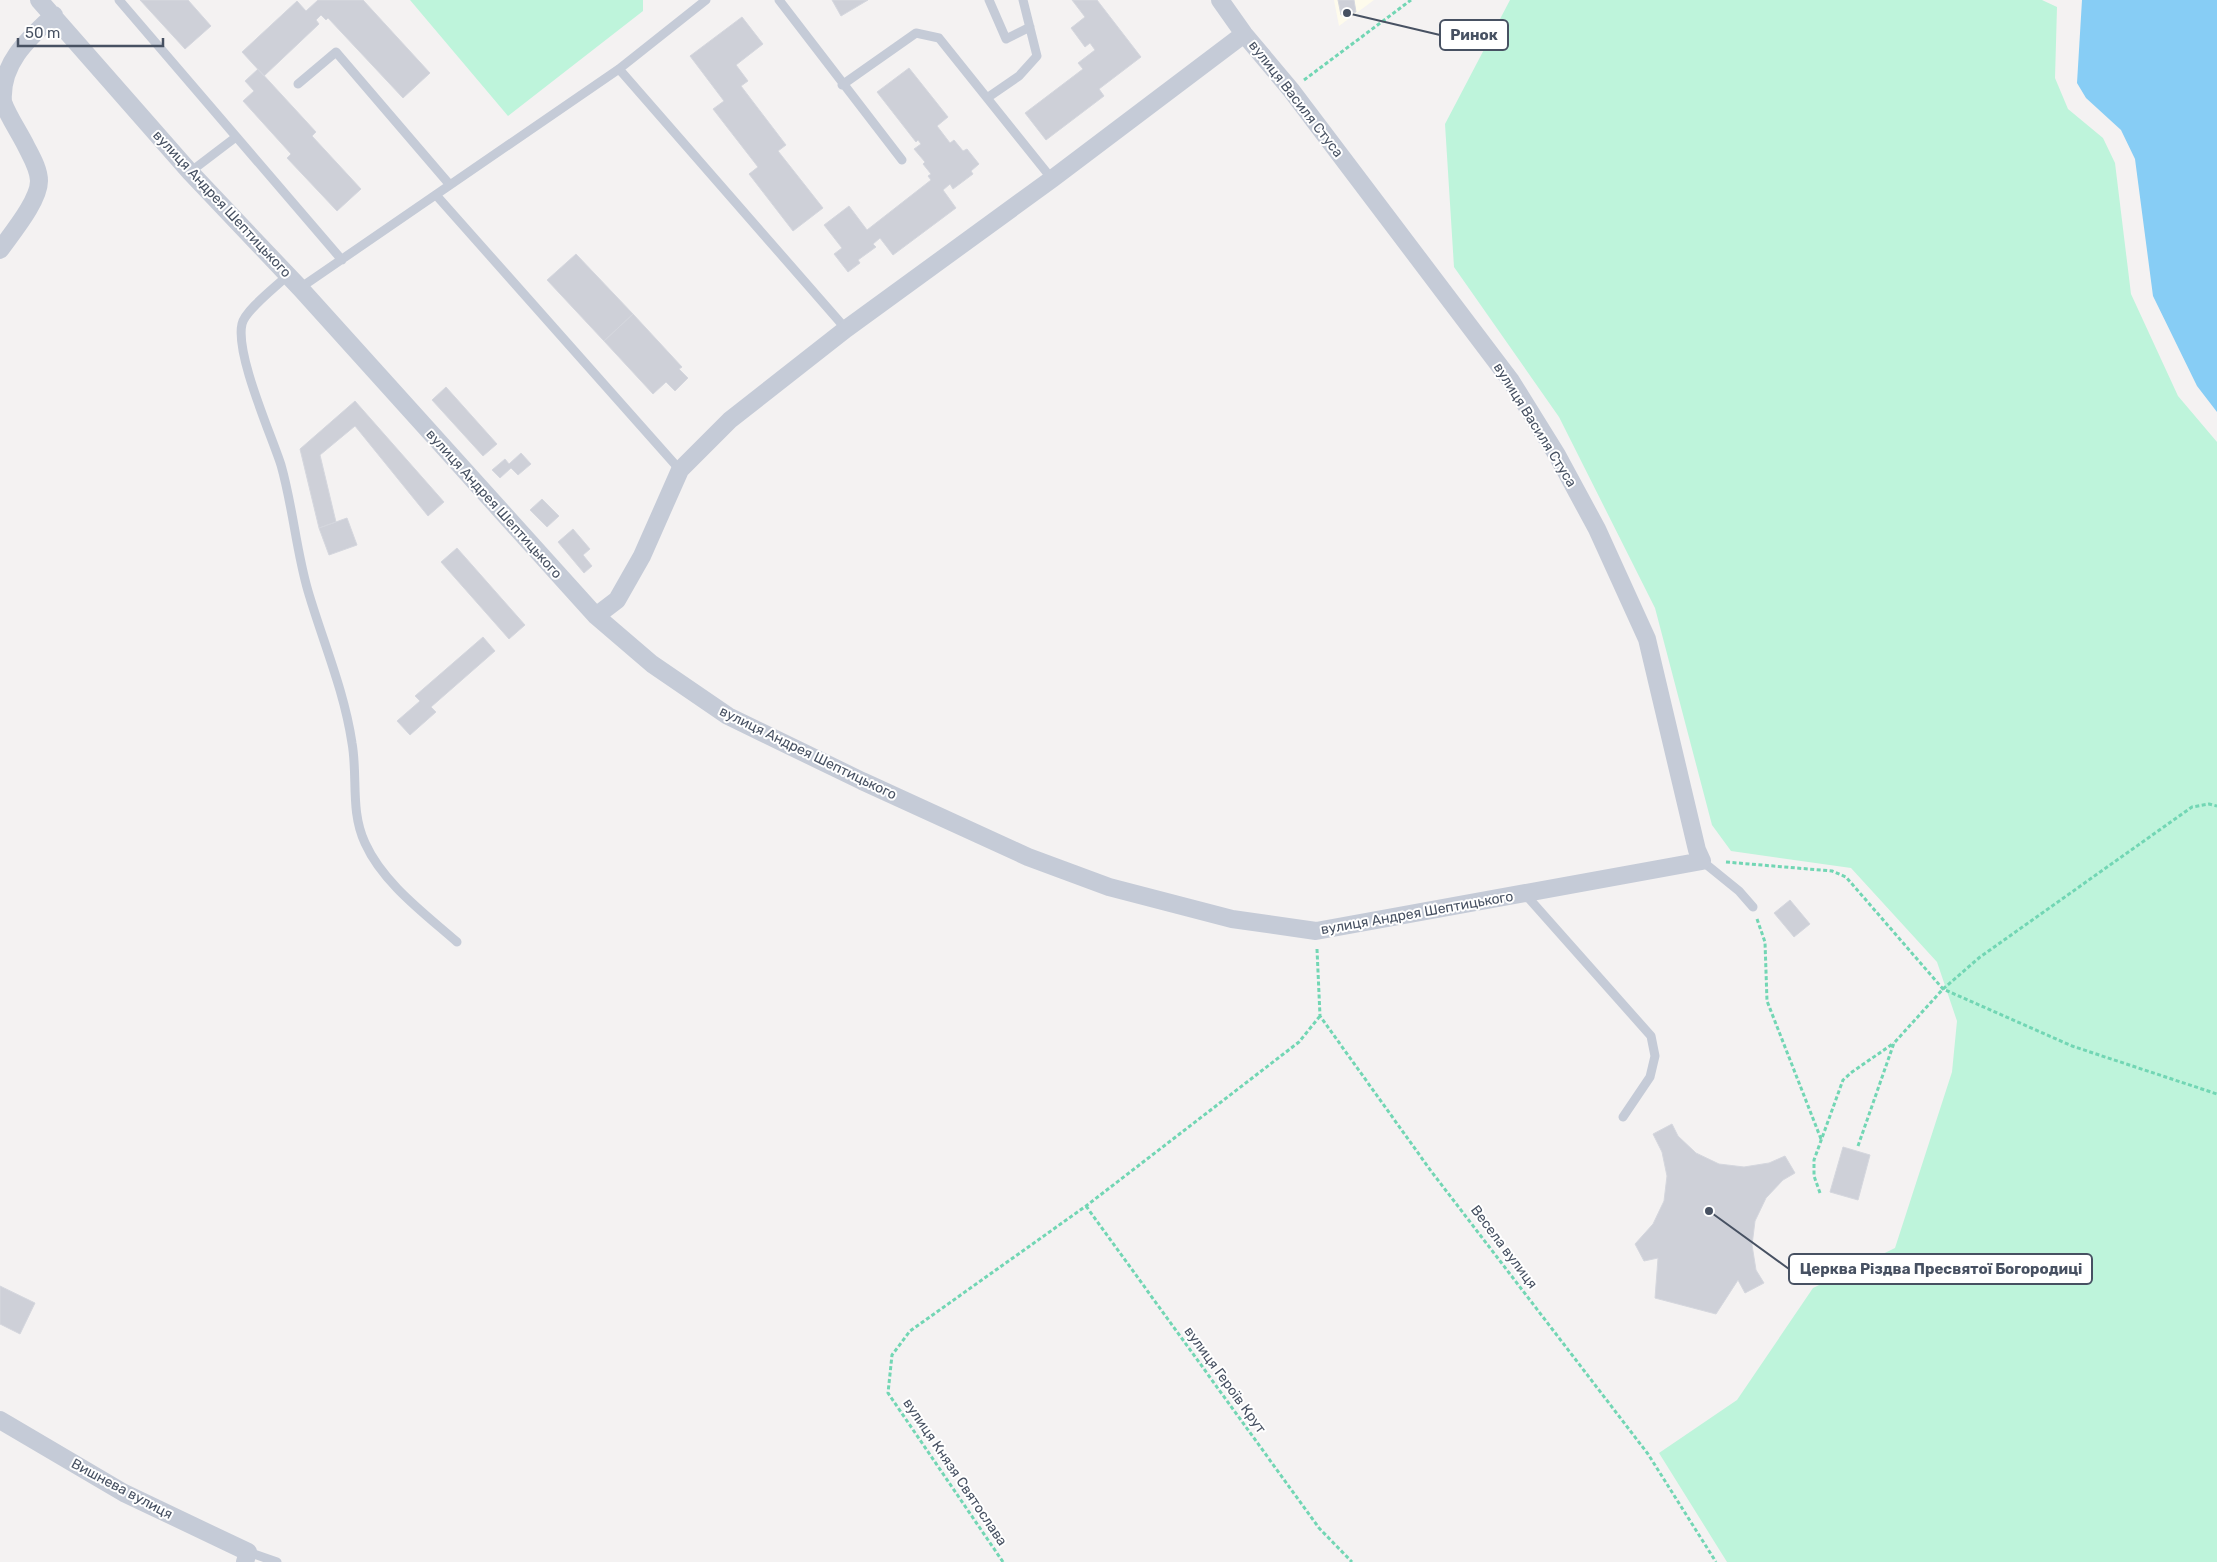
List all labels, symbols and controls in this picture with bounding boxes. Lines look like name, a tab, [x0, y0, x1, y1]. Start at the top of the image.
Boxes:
scale bar	[18, 15, 162, 47]
callout: Ринок	[1440, 20, 1508, 50]
text: 50 m	[25, 24, 60, 42]
text: Ринок	[1450, 26, 1498, 44]
street label: вулиця Василя Стуса	[1245, 37, 1347, 161]
street label: вулиця Андрея Шептицького	[149, 127, 295, 281]
street label: вулиця Василя Стуса	[1490, 360, 1580, 490]
street label: вулиця Андрея Шептицького	[422, 426, 566, 582]
street label: вулиця Андрея Шептицького	[717, 703, 899, 803]
street label: вулиця Андрея Шептицького	[1319, 888, 1515, 938]
street label: Весела вулиця	[1467, 1202, 1541, 1292]
callout: Церква Різдва Пресвятої Богородиці	[1789, 1254, 2092, 1284]
text: Церква Різдва Пресвятої Богородиці	[1800, 1260, 2082, 1278]
street label: вулиця Героїв Крут	[1181, 1323, 1269, 1437]
street label: вулиця Князя Святослава	[899, 1395, 1011, 1549]
street label: Вишнева вулиця	[68, 1455, 176, 1523]

